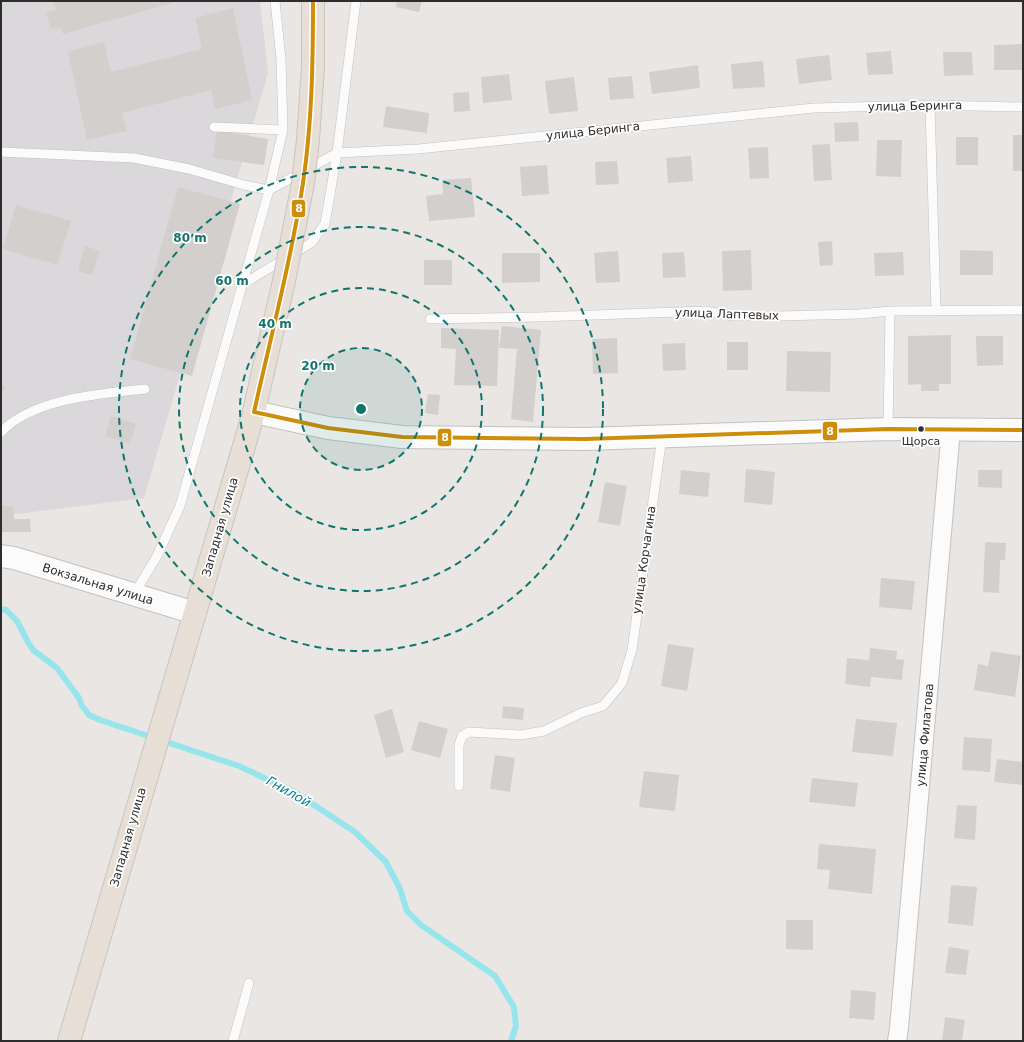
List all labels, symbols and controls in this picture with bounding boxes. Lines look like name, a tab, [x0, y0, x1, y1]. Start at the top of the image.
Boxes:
street label: улица Беринга	[868, 98, 962, 114]
street label: улица Беринга	[545, 119, 641, 143]
line badge: 8	[291, 199, 306, 218]
text: 8	[295, 202, 303, 215]
text: 80 m	[173, 231, 207, 245]
text: 60 m	[215, 274, 249, 288]
street label: улица Лаптевых	[675, 305, 779, 323]
text: 40 m	[258, 317, 292, 331]
text: 20 m	[301, 359, 335, 373]
centre of rings	[354, 402, 368, 416]
line badge: 8	[822, 421, 838, 441]
marker: Щорса	[916, 424, 926, 434]
text: 8	[826, 425, 834, 438]
line badge: 8	[437, 428, 452, 447]
text: 8	[441, 431, 449, 444]
place label: Щорса	[902, 435, 940, 448]
street label: Западная улица	[199, 476, 241, 578]
street label: улица Корчагина	[629, 505, 659, 615]
street label: Вокзальная улица	[41, 560, 155, 608]
street label: улица Филатова	[914, 683, 936, 787]
water label: Гнилой	[264, 773, 314, 810]
street label: Западная улица	[107, 786, 149, 888]

